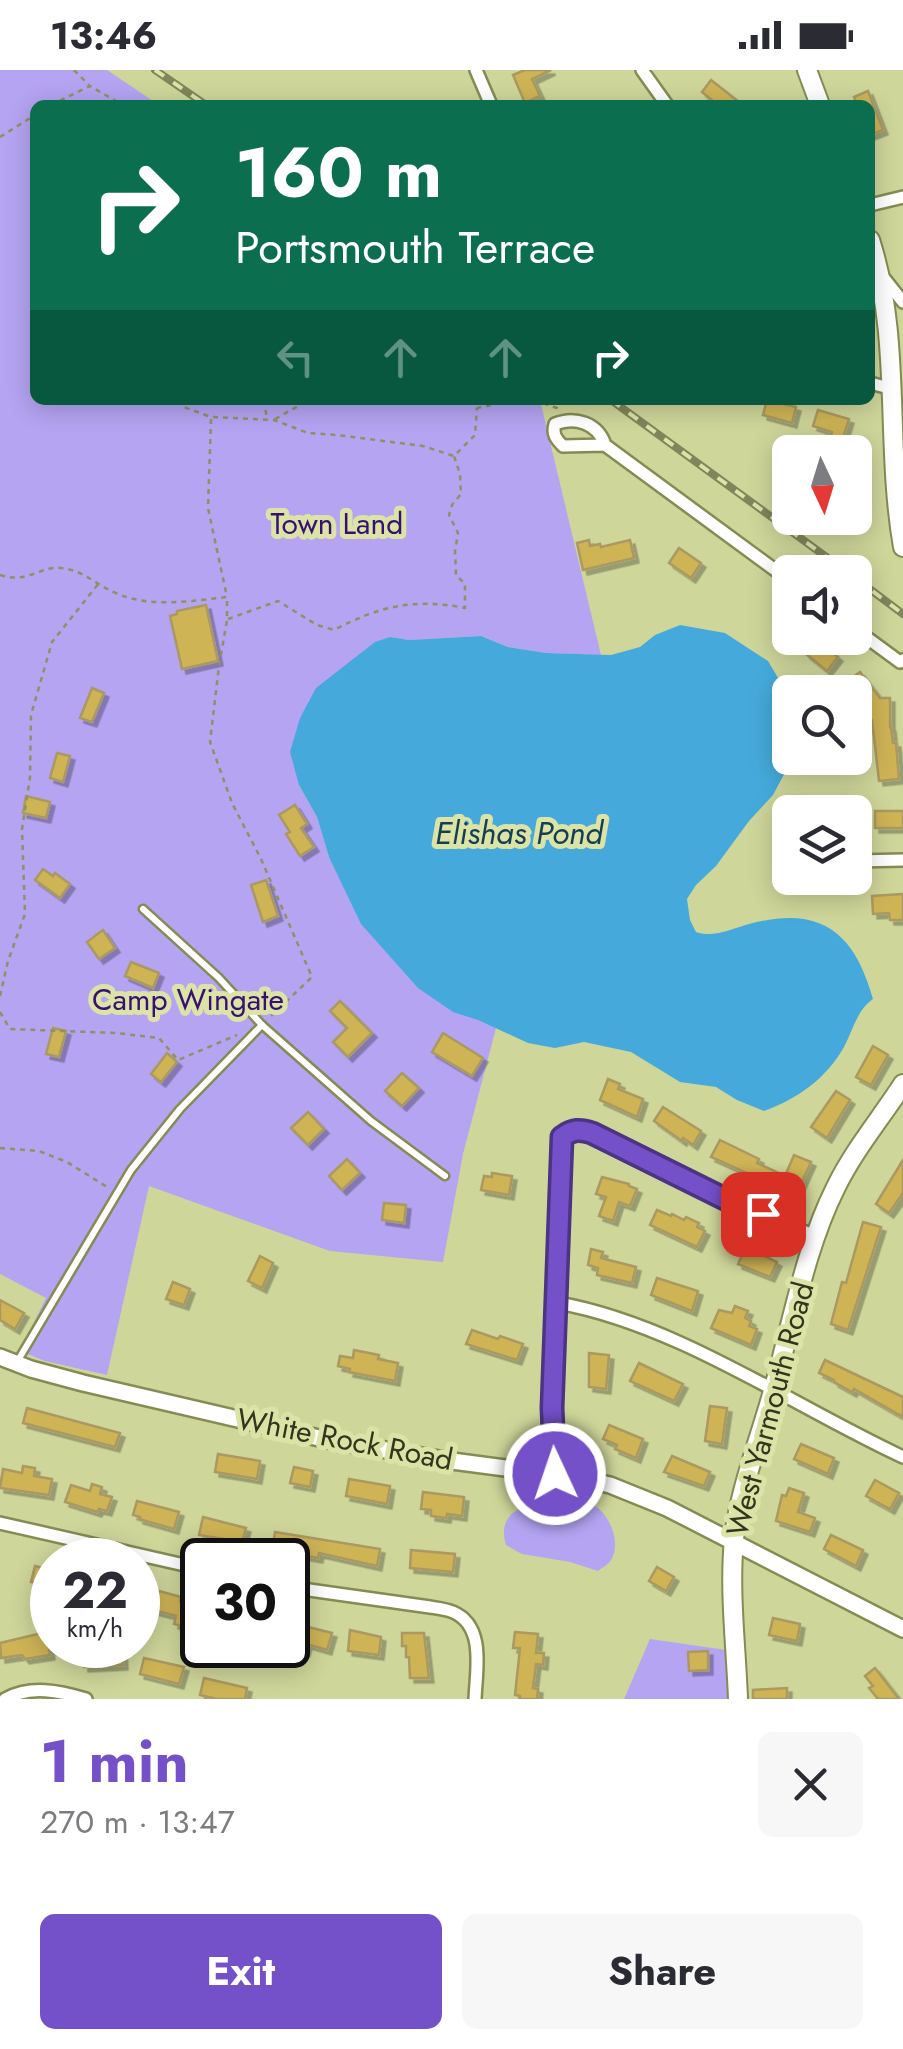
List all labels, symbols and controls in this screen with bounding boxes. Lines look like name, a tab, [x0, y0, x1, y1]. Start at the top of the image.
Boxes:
text: 13:46	[50, 8, 157, 63]
text: 160 m	[235, 122, 442, 223]
icon: right	[70, 140, 200, 270]
text: Portsmouth Terrace	[235, 215, 595, 280]
icon: left	[268, 330, 323, 385]
icon: ahead	[373, 330, 428, 385]
icon: ahead	[478, 330, 533, 385]
icon: right	[583, 330, 638, 385]
north arrow	[772, 435, 872, 535]
map controls	[772, 435, 872, 895]
park label: Town Land	[271, 502, 403, 545]
button: sound	[772, 555, 872, 655]
button: search	[772, 675, 872, 775]
button: layers	[772, 795, 872, 895]
water label: Elishas Pond	[435, 810, 604, 856]
park label: Camp Wingate	[92, 978, 284, 1021]
pin	[721, 1172, 806, 1257]
icon: arrive	[736, 1187, 791, 1242]
street label: West Yarmouth Road	[715, 1277, 825, 1541]
street label: White Rock Road	[233, 1397, 457, 1481]
position arrow	[503, 1422, 607, 1526]
speed limit sign: 30	[180, 1538, 310, 1668]
text: 22	[62, 1554, 128, 1627]
text: km/h	[67, 1610, 123, 1646]
text: 1 min	[40, 1718, 189, 1805]
button: close	[758, 1732, 863, 1837]
text: 270 m · 13:47	[40, 1799, 235, 1845]
button: Exit	[40, 1914, 442, 2029]
button: Share	[462, 1914, 863, 2029]

